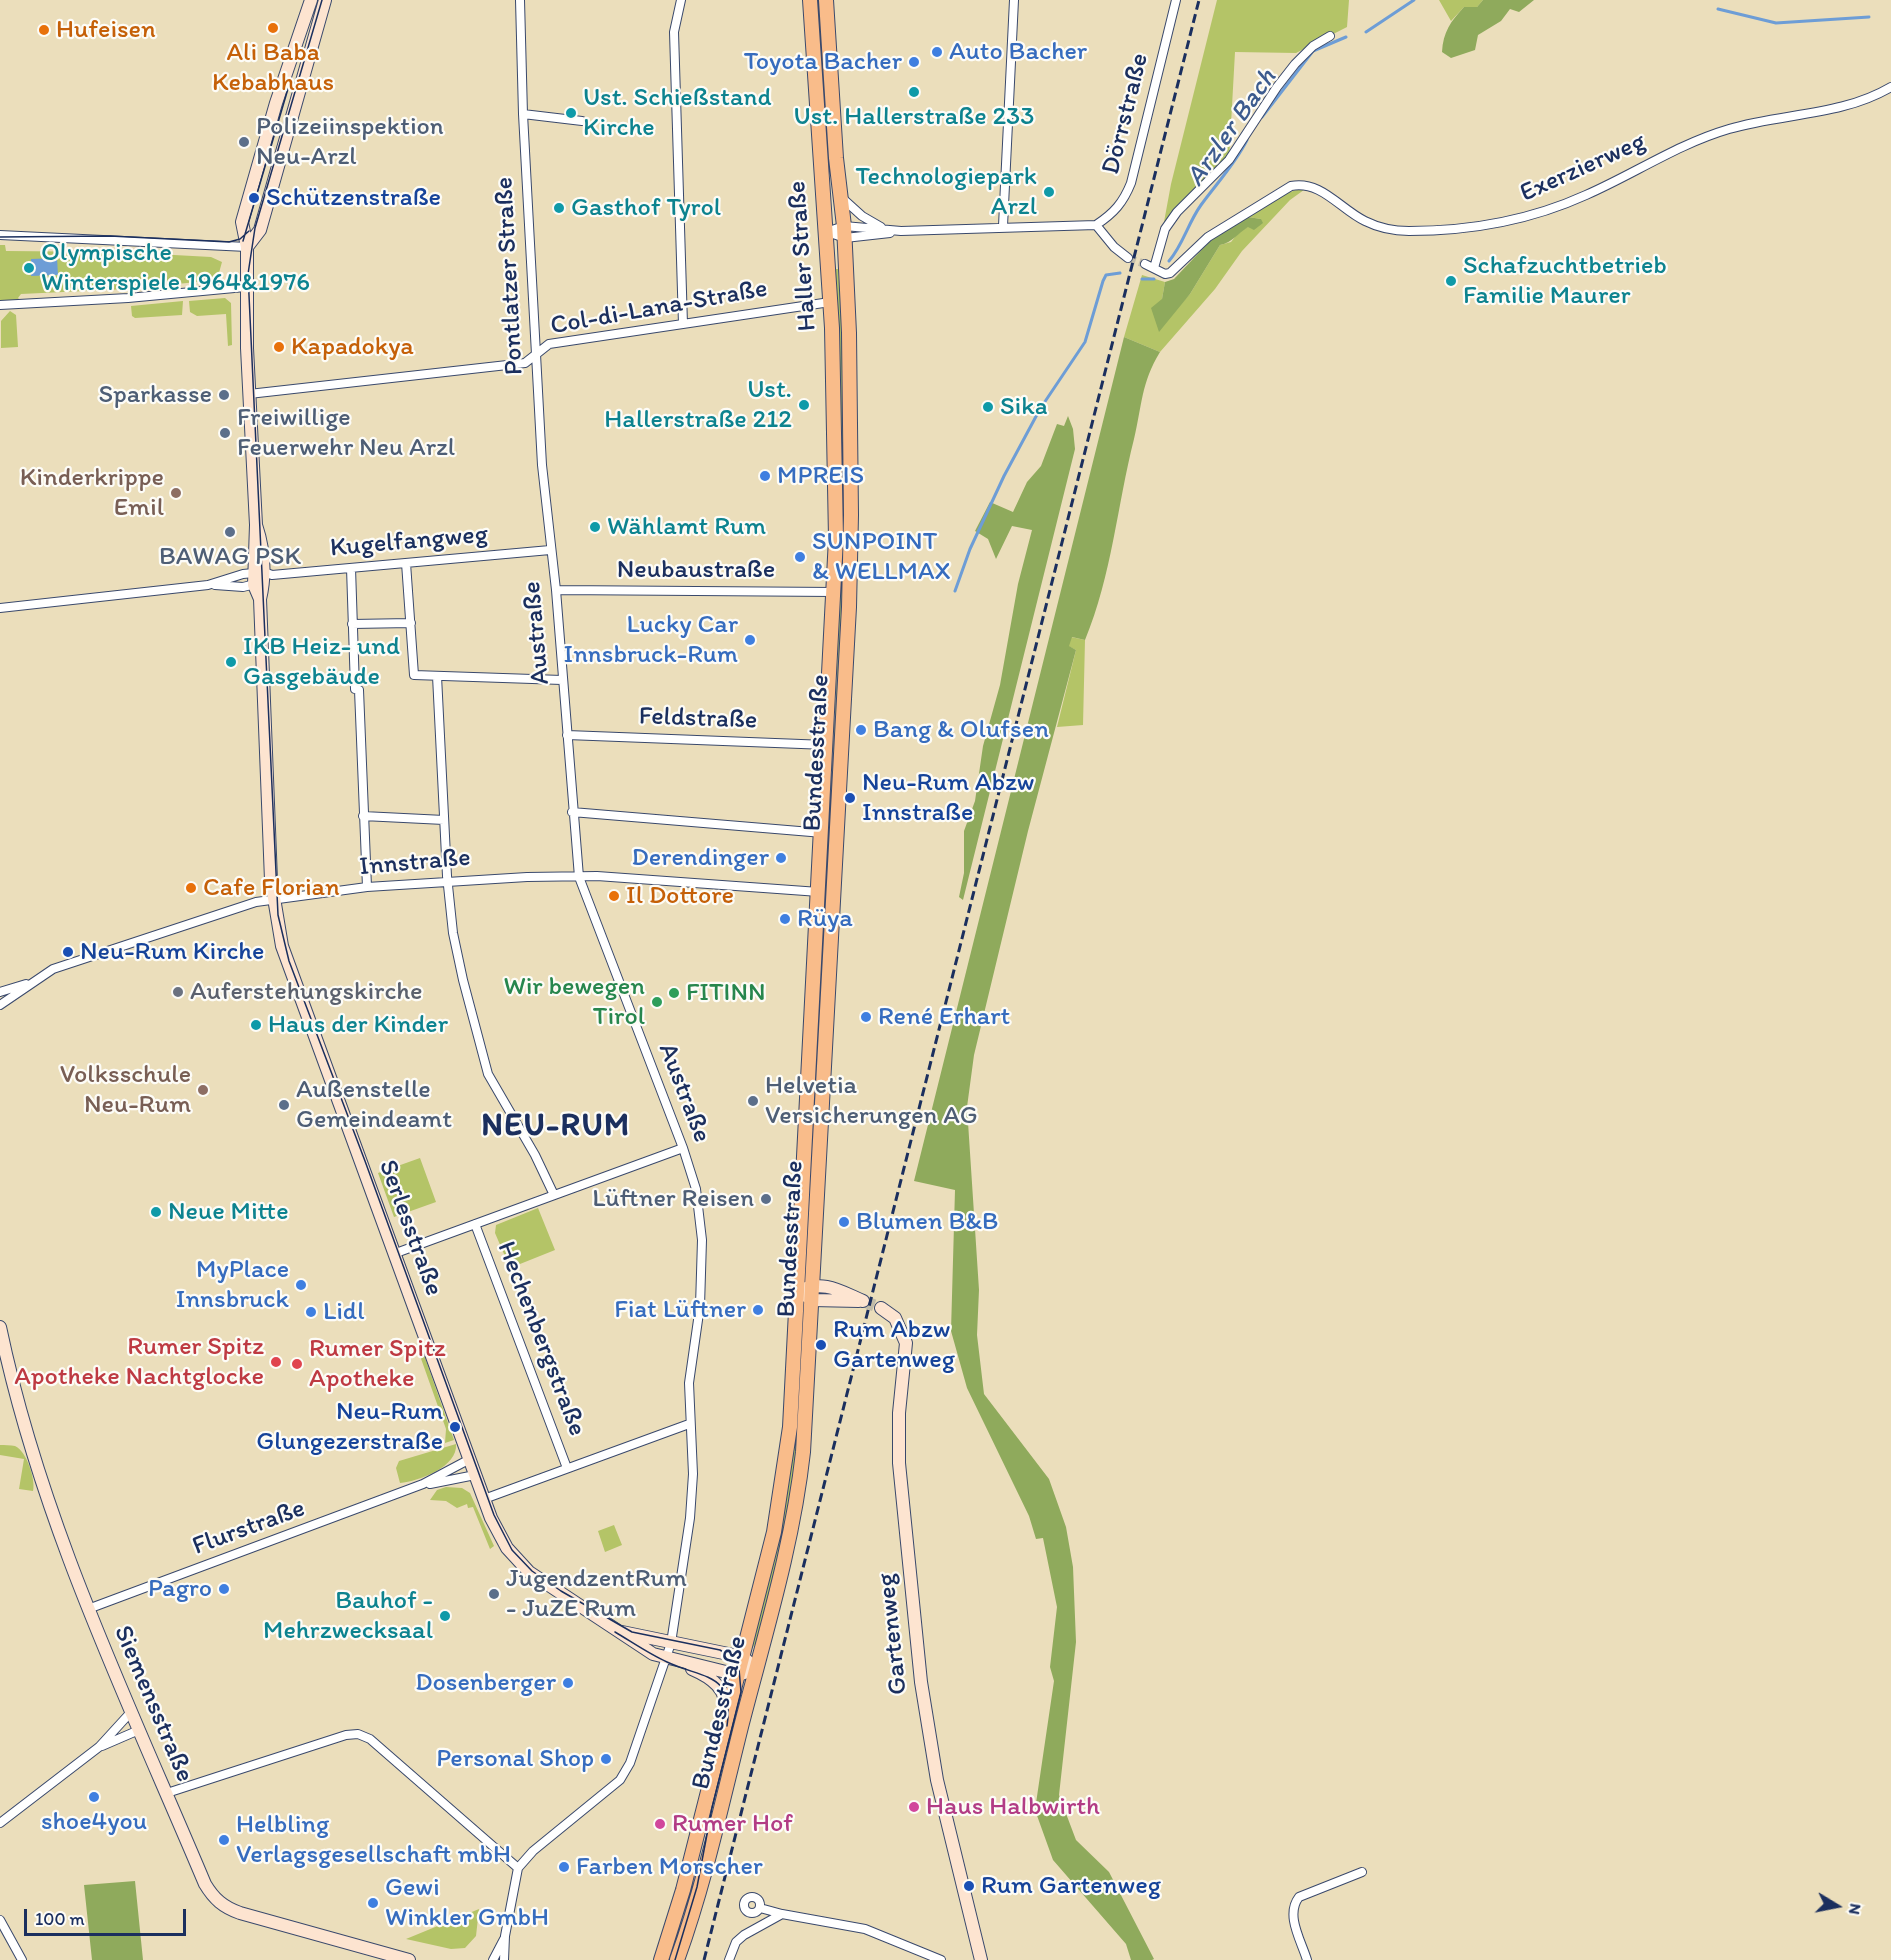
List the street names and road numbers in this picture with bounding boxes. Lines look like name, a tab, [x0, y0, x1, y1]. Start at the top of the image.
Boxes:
street label: Dörrstraße	[1096, 50, 1156, 178]
street label: Exerzierweg	[1515, 126, 1651, 210]
street label: Pontlatzer Straße	[489, 176, 531, 376]
street label: Haller Straße	[782, 180, 824, 332]
street label: Col-di-Lana-Straße	[548, 274, 770, 342]
street label: Kugelfangweg	[329, 520, 489, 564]
street label: Neubaustraße	[617, 554, 775, 586]
street label: Austraße	[517, 580, 557, 686]
street label: Bundesstraße	[797, 674, 837, 832]
street label: Feldstraße	[638, 701, 758, 737]
street label: Innstraße	[358, 843, 472, 883]
street label: Austraße	[651, 1039, 717, 1147]
street label: Serlesstraße	[371, 1156, 449, 1300]
street label: Bundesstraße	[771, 1160, 811, 1318]
street label: Hechenbergstraße	[490, 1237, 592, 1441]
street label: Flurstraße	[188, 1493, 310, 1563]
street label: Gartenweg	[871, 1572, 915, 1696]
street label: Siemensstraße	[106, 1621, 200, 1787]
street label: Bundesstraße	[686, 1633, 754, 1793]

